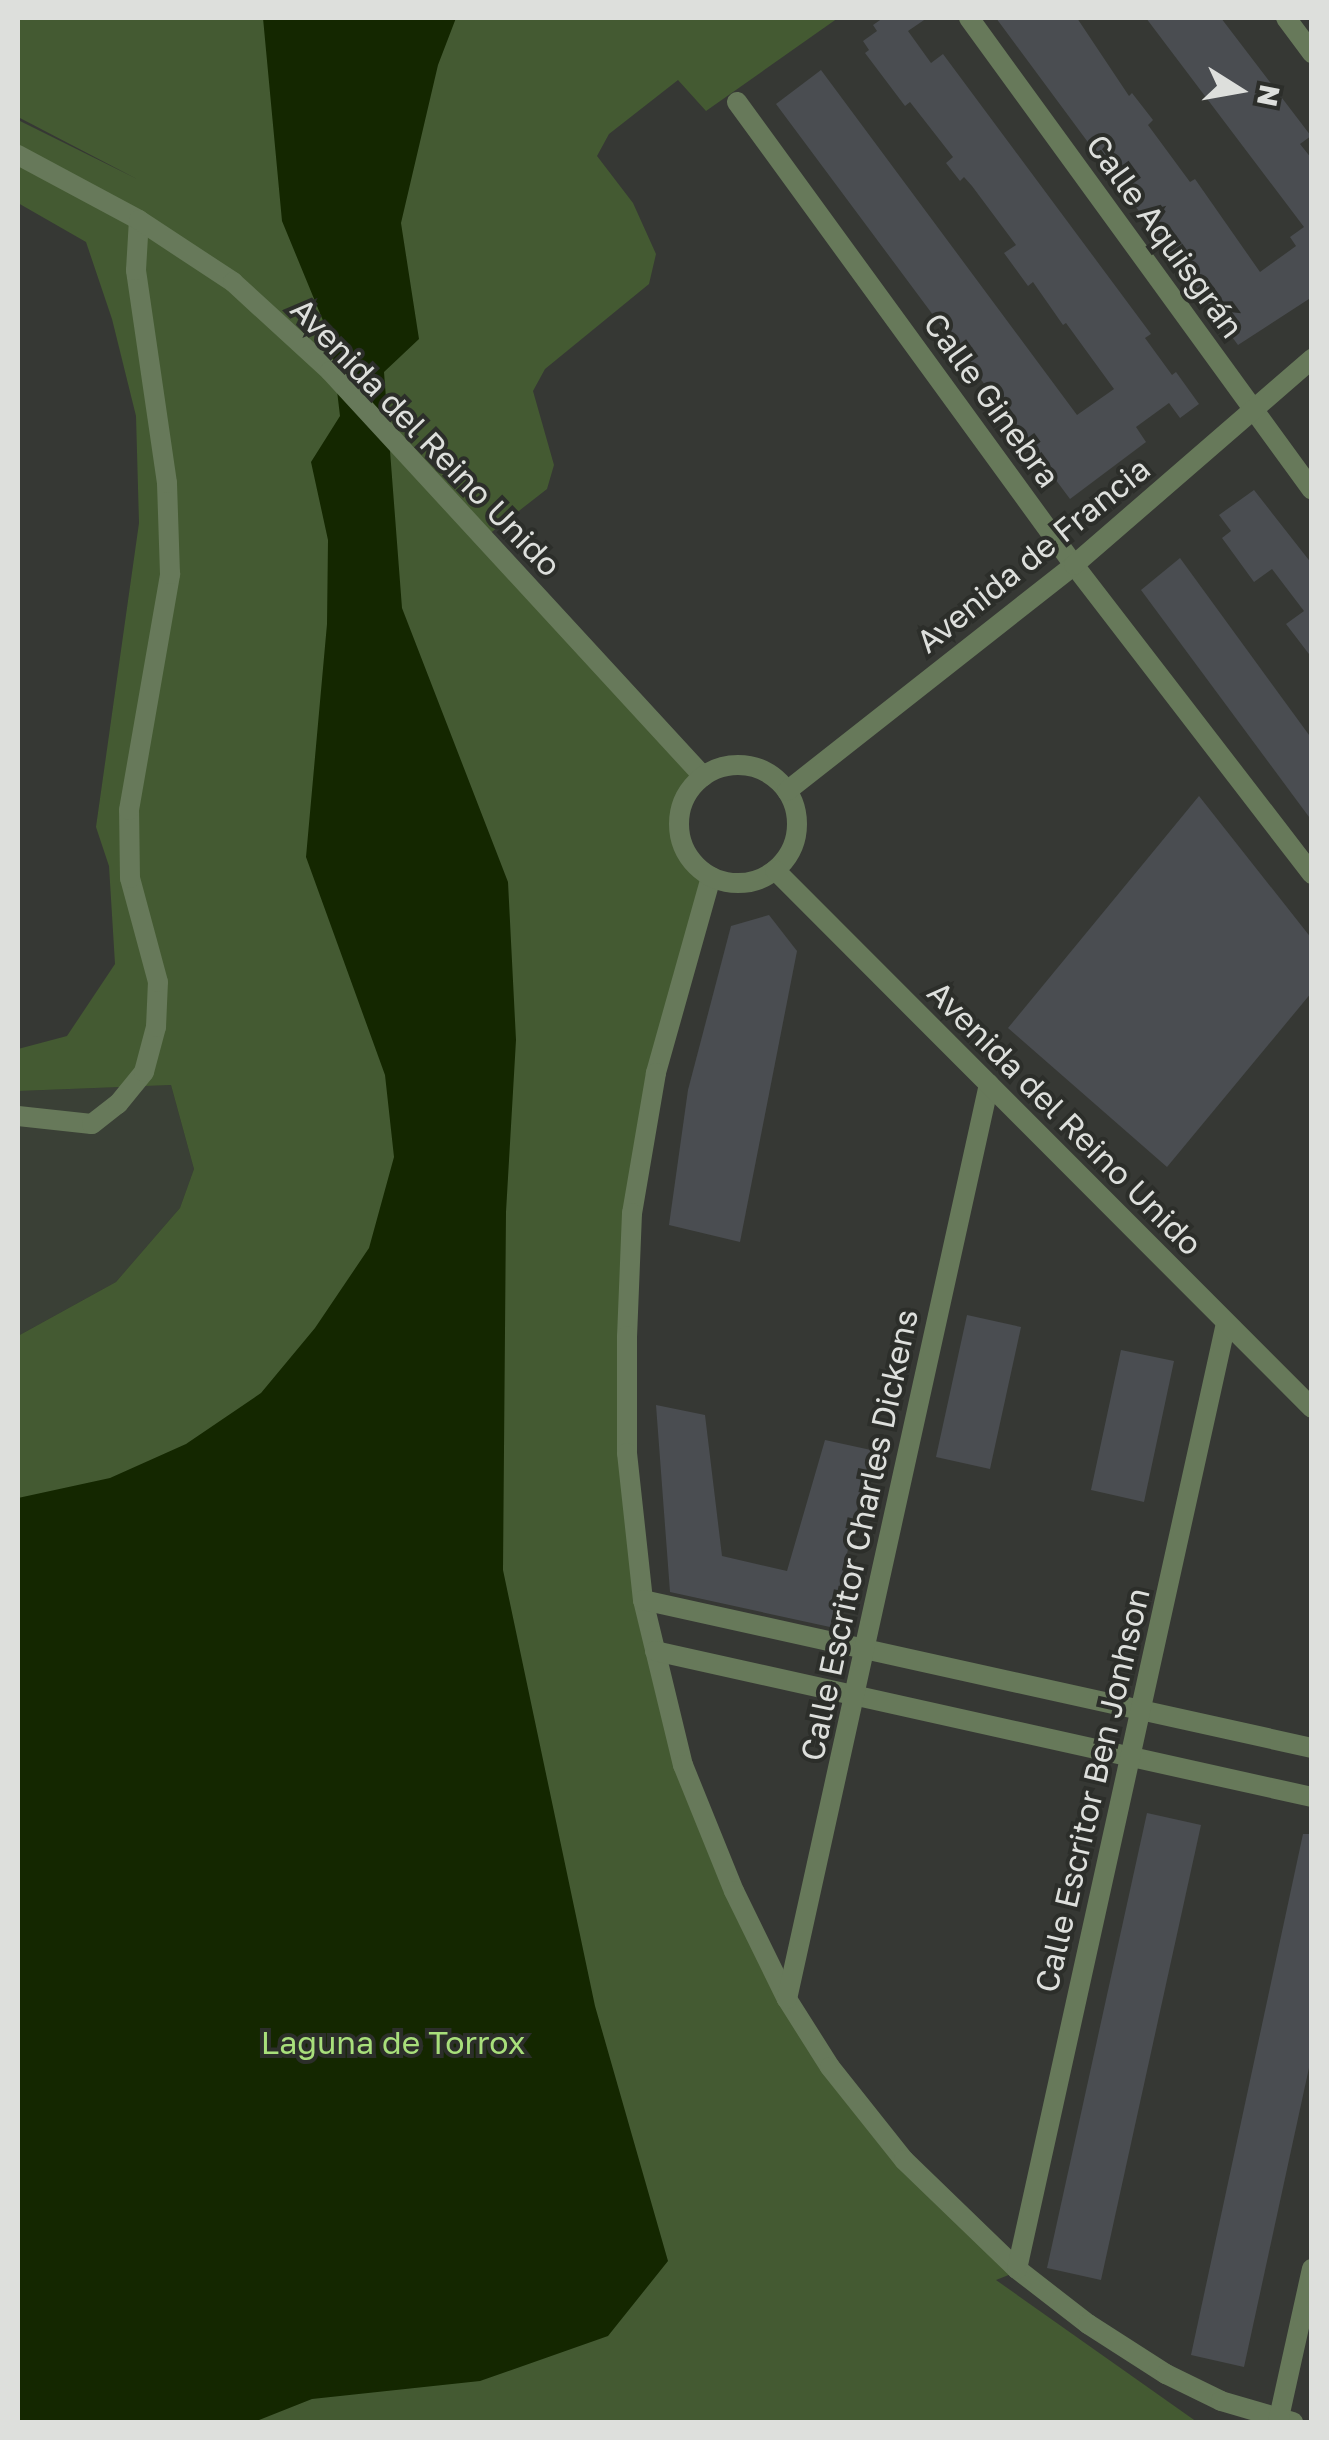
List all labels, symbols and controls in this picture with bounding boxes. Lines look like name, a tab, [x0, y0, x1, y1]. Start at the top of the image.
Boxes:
north arrow	[1189, 40, 1289, 140]
text: N	[1251, 82, 1287, 109]
street label: Calle Aquisgrán	[1078, 127, 1252, 345]
street label: Avenida del Reino Unido	[283, 290, 569, 584]
street label: Calle Ginebra	[916, 305, 1068, 495]
street label: Avenida de Francia	[909, 449, 1157, 661]
street label: Avenida del Reino Unido	[920, 973, 1210, 1263]
street label: Calle Escritor Charles Dickens	[792, 1306, 926, 1764]
street label: Calle Escritor Ben Jonhson	[1027, 1584, 1157, 1996]
park label: Laguna de Torrox	[261, 2023, 525, 2061]

